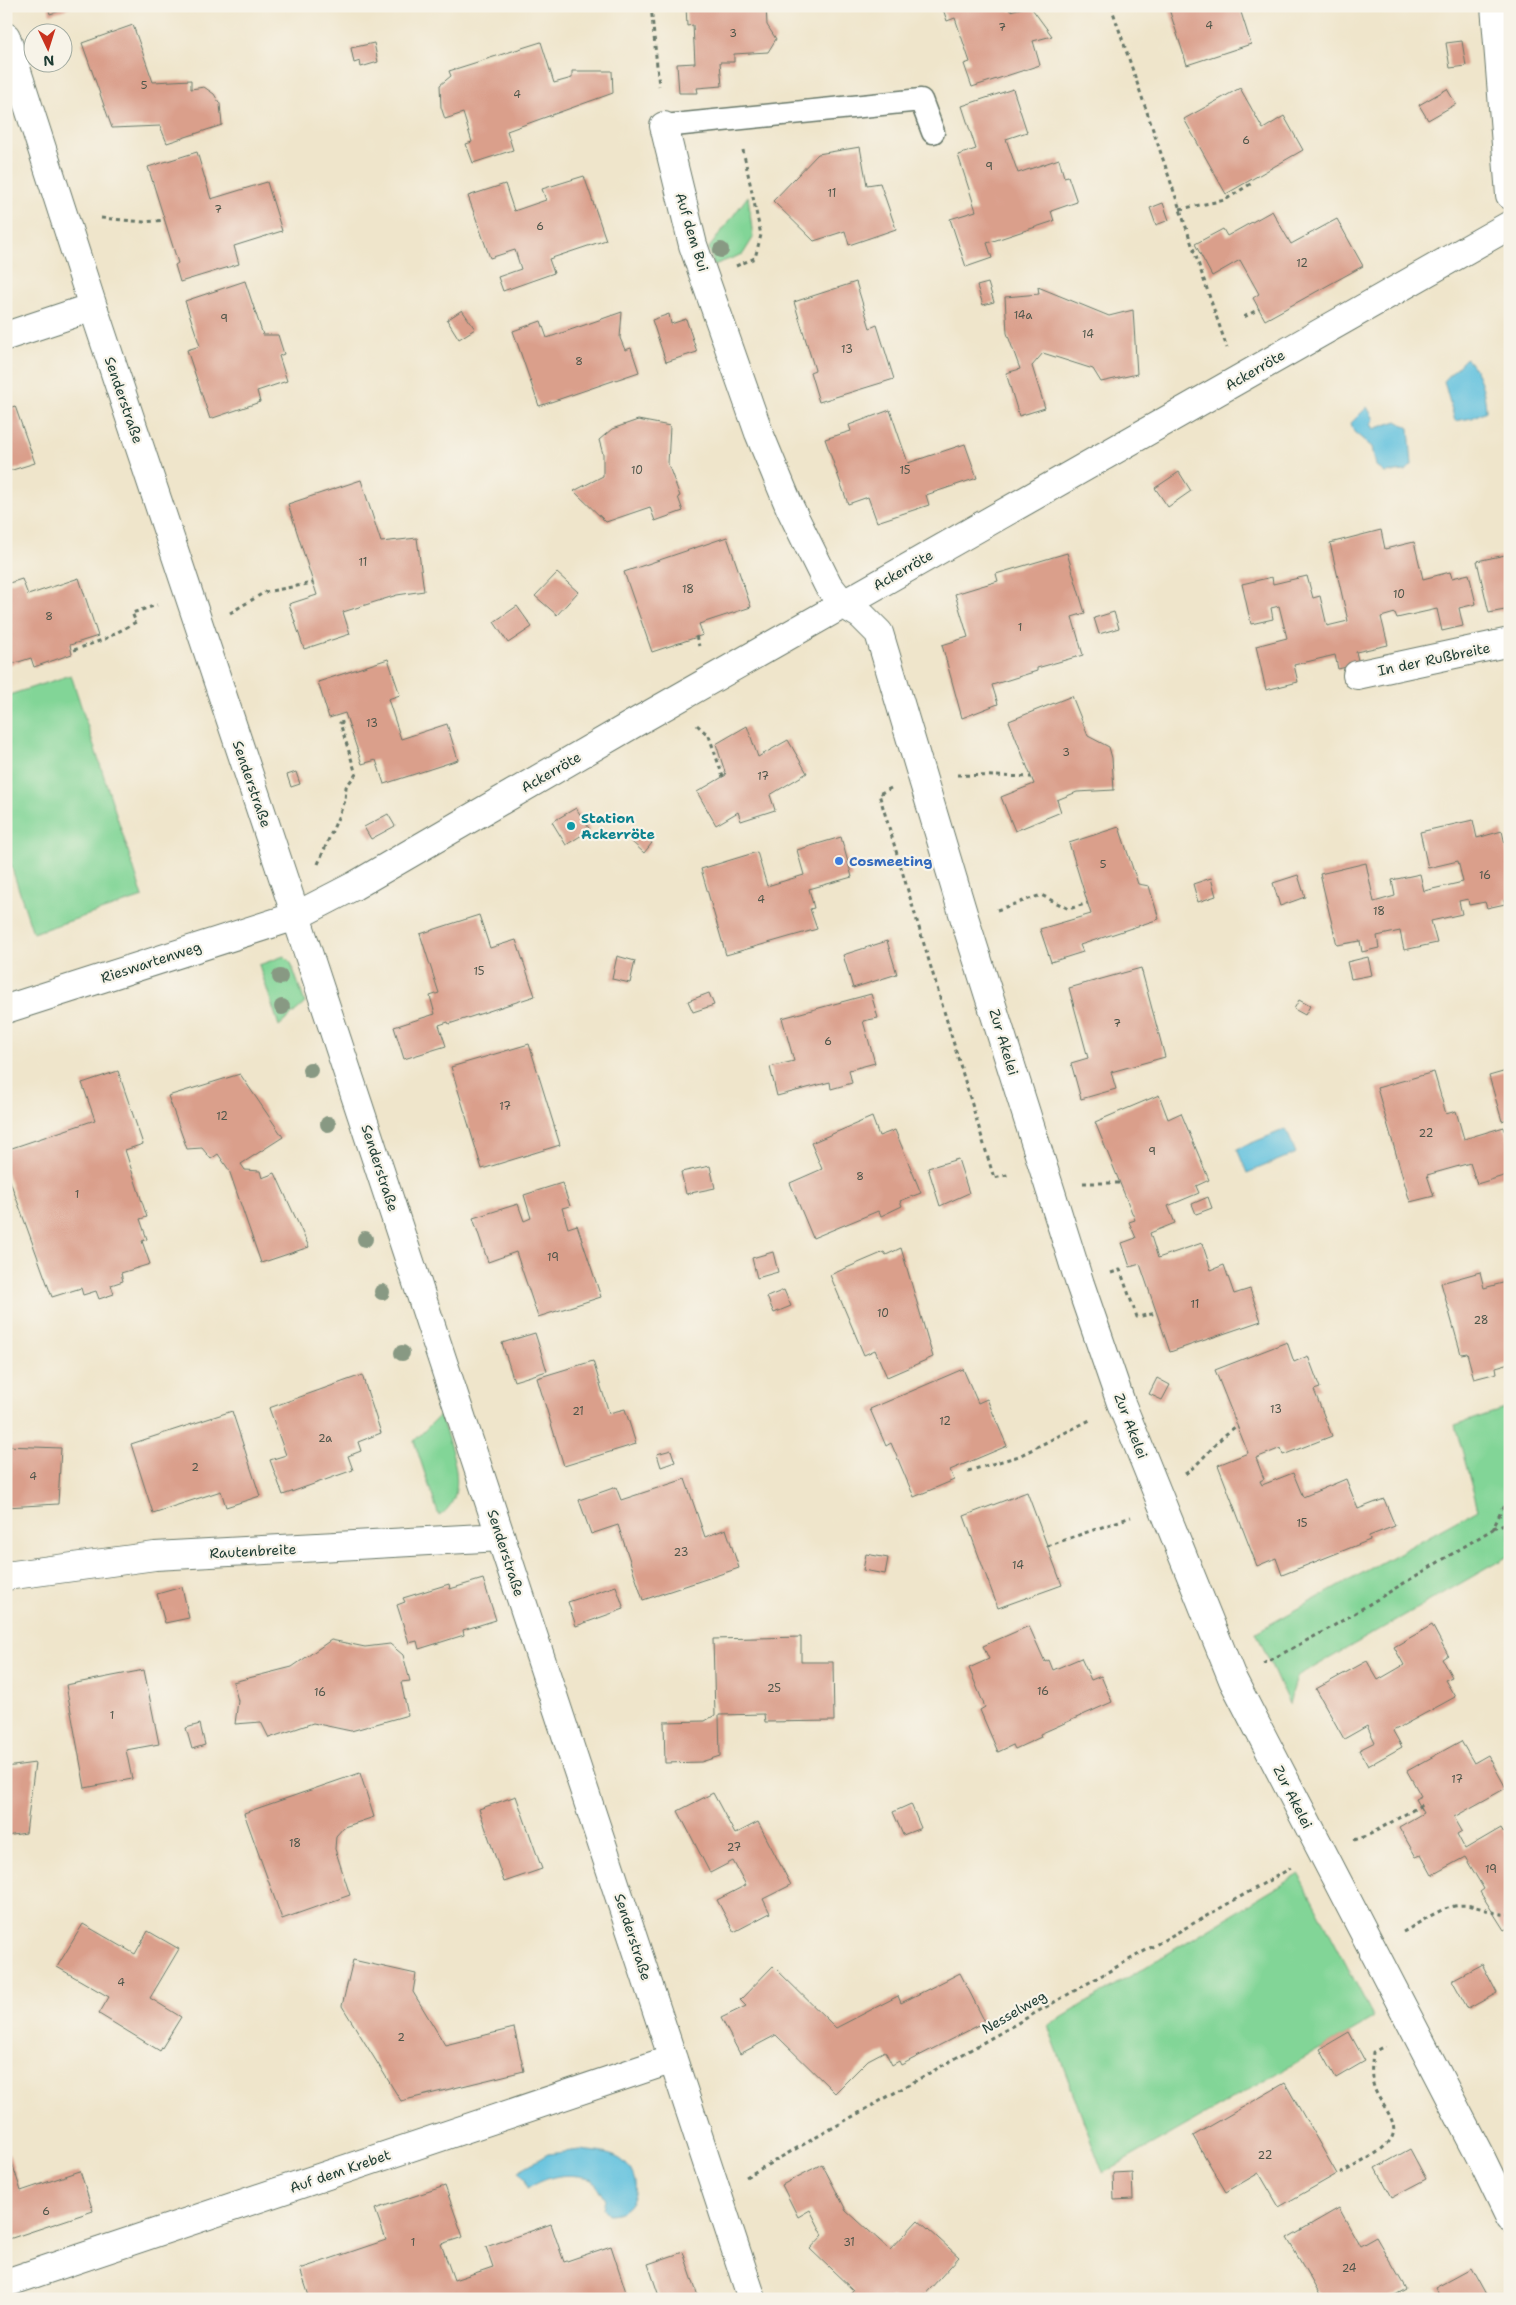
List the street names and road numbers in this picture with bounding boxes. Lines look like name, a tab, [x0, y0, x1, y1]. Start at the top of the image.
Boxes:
street label: Auf dem Bui	[671, 190, 713, 274]
street label: Ackerröte	[1222, 346, 1288, 394]
street label: Senderstraße	[101, 354, 147, 446]
street label: Ackerröte	[870, 546, 936, 594]
street label: In der Rußbreite	[1376, 638, 1492, 680]
street label: Senderstraße	[229, 738, 275, 830]
street label: Ackerröte	[518, 748, 584, 796]
street label: Rieswartenweg	[98, 937, 204, 987]
street label: Zur Akelei	[985, 1007, 1023, 1077]
street label: Senderstraße	[357, 1122, 403, 1214]
street label: Zur Akelei	[1110, 1391, 1152, 1461]
street label: Senderstraße	[483, 1507, 529, 1599]
street label: Rautenbreite	[209, 1540, 297, 1562]
street label: Zur Akelei	[1269, 1762, 1317, 1832]
street label: Senderstraße	[610, 1891, 656, 1983]
street label: Nesselweg	[978, 1986, 1050, 2038]
street label: Auf dem Krebet	[287, 2145, 393, 2197]

